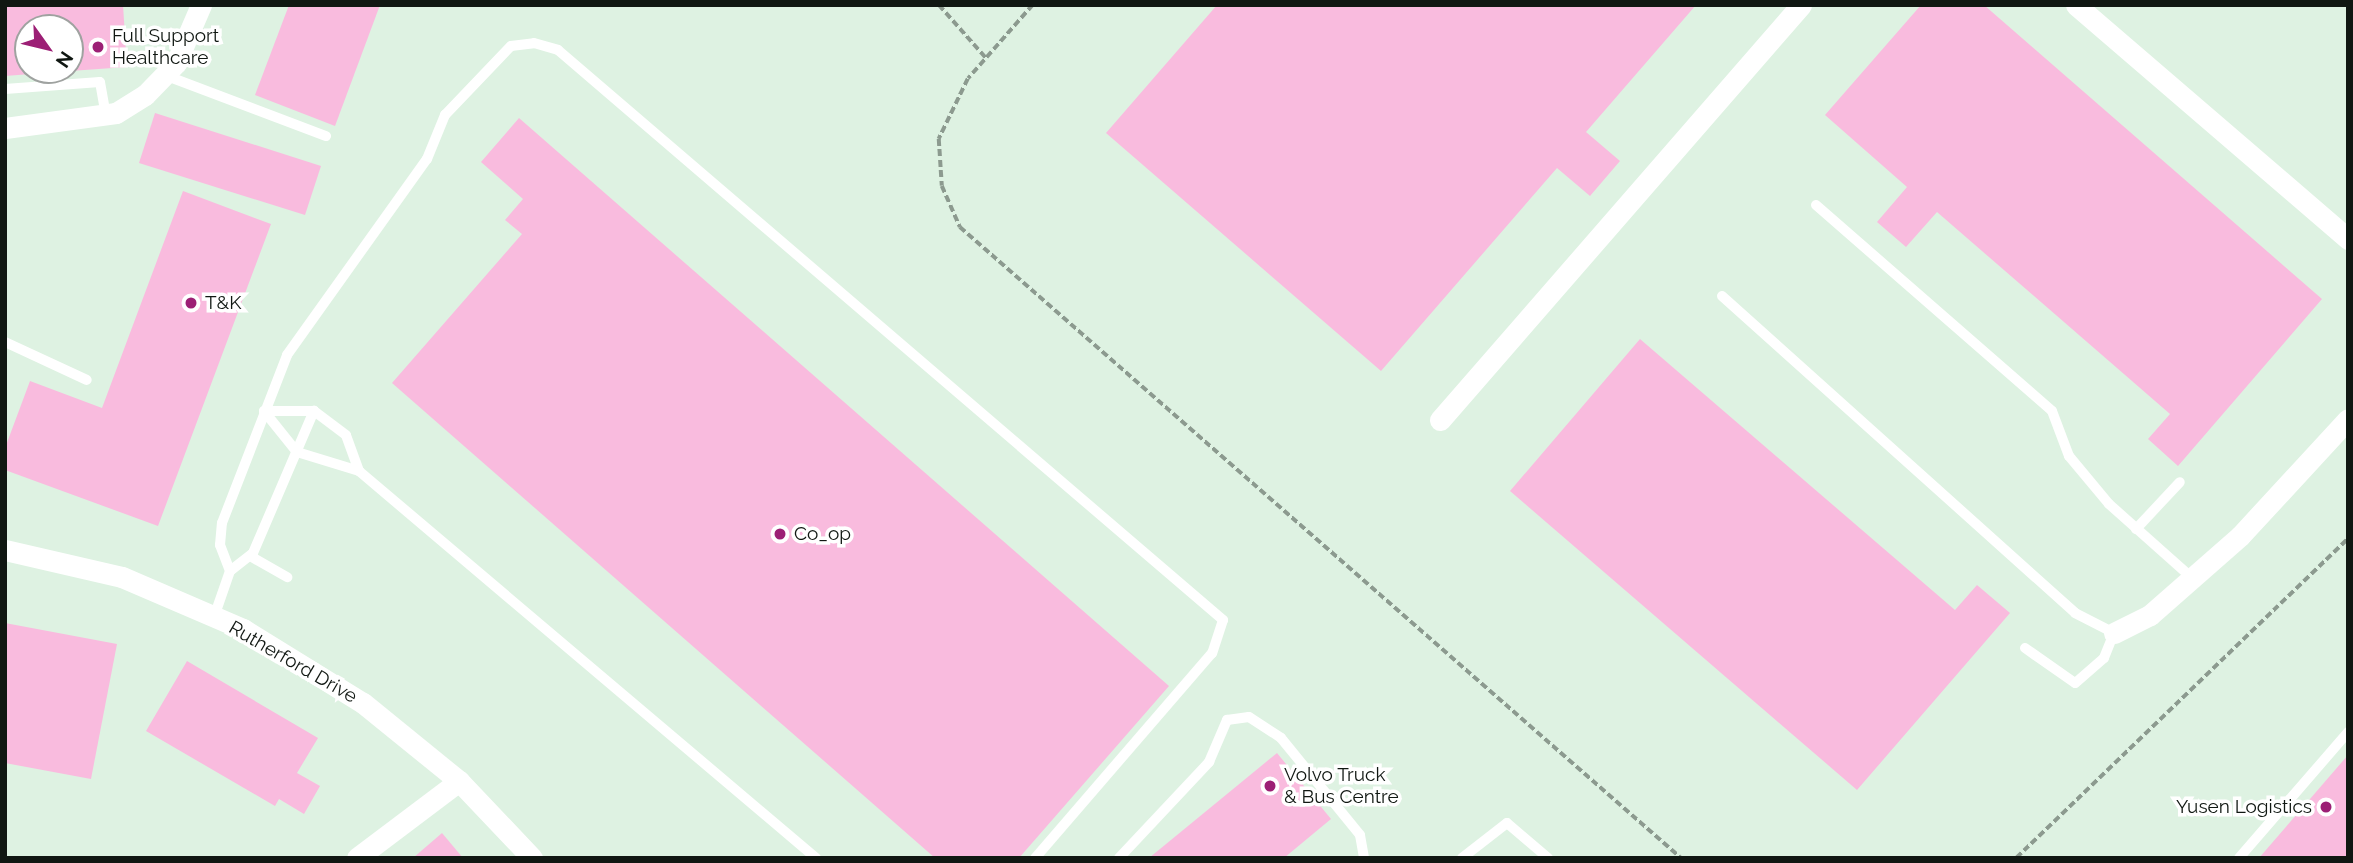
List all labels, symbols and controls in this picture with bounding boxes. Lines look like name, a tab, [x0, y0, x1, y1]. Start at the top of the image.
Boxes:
north arrow	[14, 14, 84, 84]
place label: Full Support Healthcare	[112, 25, 220, 69]
marker: Full Support Healthcare	[90, 39, 106, 55]
text: N	[52, 47, 78, 72]
place label: T&K	[205, 292, 241, 314]
marker: T&K	[183, 295, 199, 311]
place label: Co_op	[794, 523, 851, 545]
marker: Co_op	[772, 526, 788, 542]
street label: Rutherford Drive	[225, 616, 361, 708]
place label: Volvo Truck & Bus Centre	[1284, 764, 1399, 808]
marker: Volvo Truck & Bus Centre	[1262, 778, 1278, 794]
place label: Yusen Logistics	[2176, 796, 2312, 818]
marker: Yusen Logistics	[2318, 799, 2334, 815]

